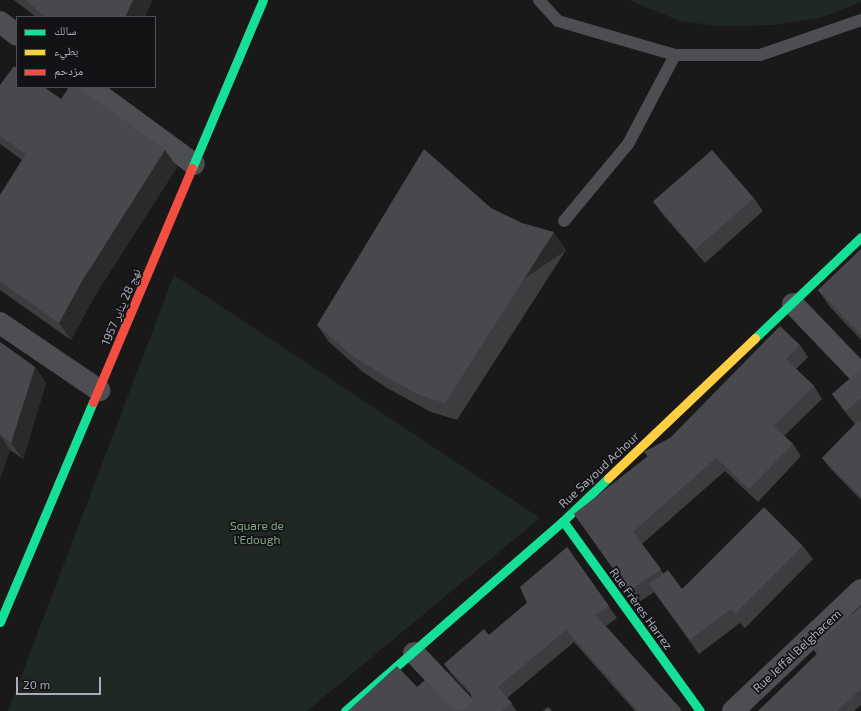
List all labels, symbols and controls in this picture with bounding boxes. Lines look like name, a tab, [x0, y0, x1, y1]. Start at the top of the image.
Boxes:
legend	[16, 16, 156, 88]
text: سالك	[54, 23, 76, 37]
text: بطيء	[54, 43, 78, 57]
text: مزدحم	[54, 63, 83, 77]
street label: نهج 28 يناير 1957	[98, 267, 144, 347]
street label: Rue Sayoud Achour	[556, 429, 642, 511]
park label: Square de l'Edough	[230, 519, 284, 547]
street label: Rue Frères Harrez	[607, 565, 675, 653]
street label: Rue Jeffal Belghacem	[750, 606, 844, 696]
scale bar	[18, 669, 103, 695]
text: 20 m	[23, 677, 50, 691]

